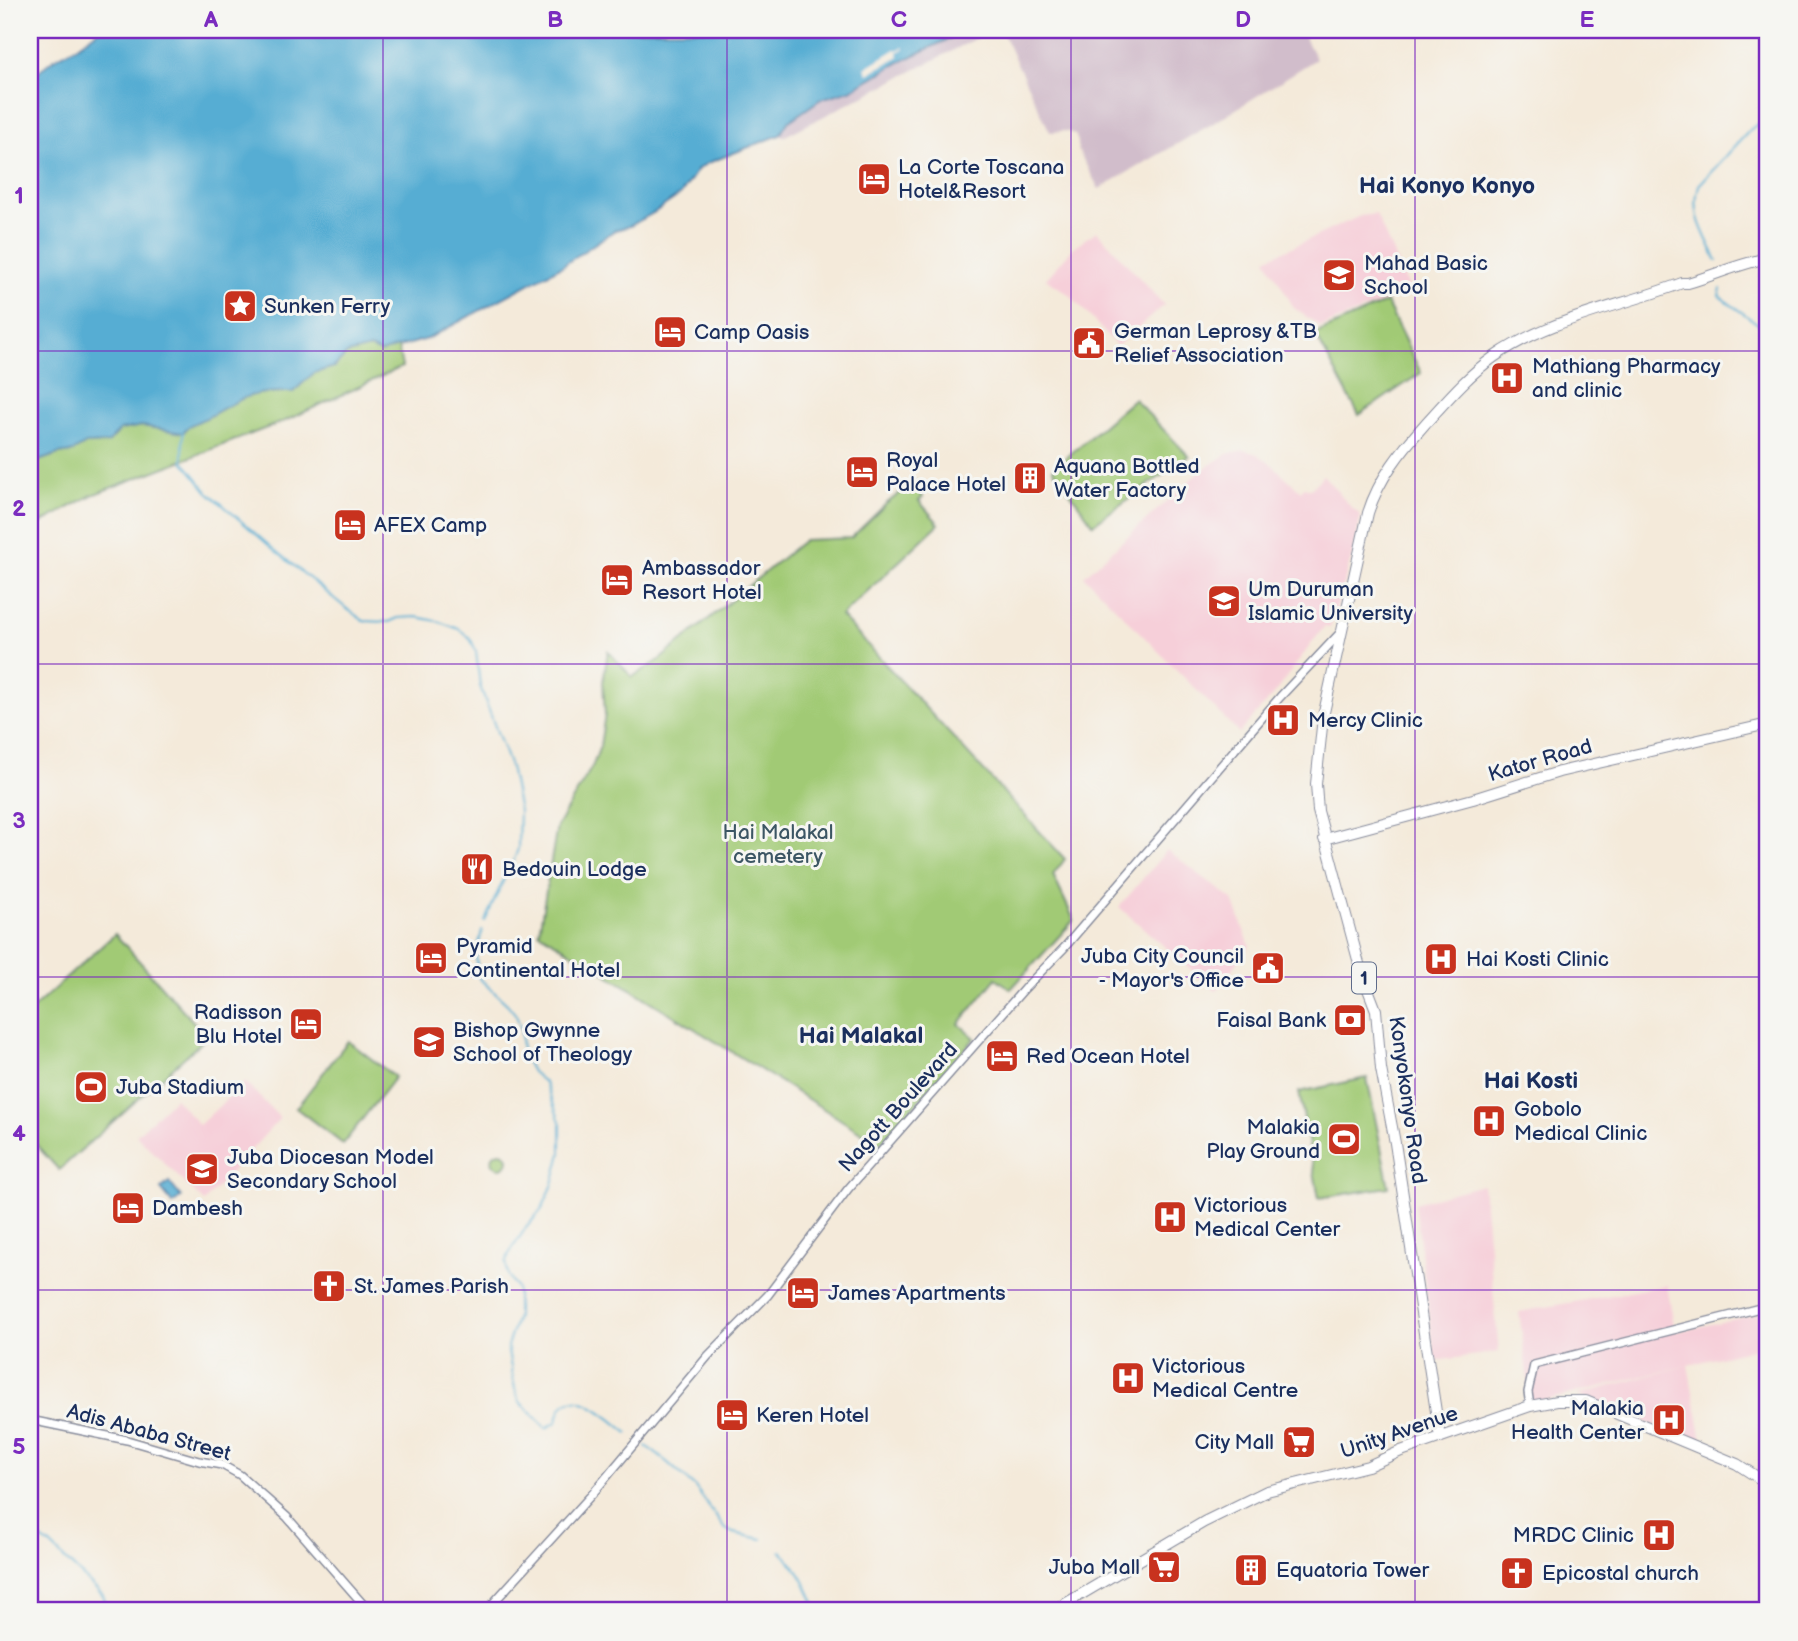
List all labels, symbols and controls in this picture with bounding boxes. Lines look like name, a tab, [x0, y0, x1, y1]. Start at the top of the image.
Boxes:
text: A	[203, 6, 219, 34]
text: B	[547, 6, 563, 34]
text: C	[891, 6, 907, 34]
text: D	[1235, 6, 1251, 34]
text: E	[1580, 6, 1595, 34]
place label: La Corte Toscana Hotel&Resort	[898, 155, 1065, 204]
hotel icon: La Corte Toscana Hotel&Resort	[855, 160, 893, 198]
district label: Hai Konyo Konyo	[1359, 172, 1535, 200]
text: 1	[14, 182, 24, 210]
place label: Mahad Basic School	[1364, 251, 1488, 300]
school or university icon: Mahad Basic School	[1320, 256, 1358, 294]
place icon: Sunken Ferry	[221, 287, 259, 325]
place label: Sunken Ferry	[264, 294, 391, 319]
hotel icon: Camp Oasis	[651, 313, 689, 351]
place label: German Leprosy &TB Relief Association	[1114, 319, 1317, 368]
place label: Camp Oasis	[694, 320, 809, 345]
public building icon: German Leprosy &TB Relief Association	[1070, 324, 1108, 362]
place label: Mathiang Pharmacy and clinic	[1532, 354, 1721, 403]
hospital icon: Mathiang Pharmacy and clinic	[1488, 359, 1526, 397]
place label: Royal Palace Hotel	[886, 448, 1006, 497]
hotel icon: Royal Palace Hotel	[843, 453, 881, 491]
place label: Aquana Bottled Water Factory	[1054, 454, 1200, 503]
building icon: Aquana Bottled Water Factory	[1011, 459, 1049, 497]
text: 2	[12, 495, 26, 523]
hotel icon: AFEX Camp	[331, 506, 369, 544]
place label: AFEX Camp	[374, 513, 487, 538]
place label: Ambassador Resort Hotel	[642, 556, 762, 605]
hotel icon: Ambassador Resort Hotel	[598, 561, 636, 599]
place label: Um Duruman Islamic University	[1248, 577, 1413, 626]
school or university icon: Um Duruman Islamic University	[1205, 582, 1243, 620]
hospital icon: Mercy Clinic	[1264, 701, 1302, 739]
place label: Mercy Clinic	[1308, 708, 1423, 733]
street label: Kator Road	[1485, 734, 1595, 787]
text: 3	[12, 807, 26, 835]
park label: Hai Malakal cemetery	[723, 820, 833, 869]
restaurant icon: Bedouin Lodge	[458, 850, 496, 888]
place label: Bedouin Lodge	[502, 857, 647, 882]
place label: Pyramid Continental Hotel	[456, 934, 620, 983]
hotel icon: Pyramid Continental Hotel	[412, 939, 450, 977]
hospital icon: Hai Kosti Clinic	[1422, 940, 1460, 978]
place label: Juba City Council - Mayor's Office	[1081, 944, 1244, 993]
place label: Hai Kosti Clinic	[1466, 947, 1609, 972]
public building icon: Juba City Council - Mayor's Office	[1249, 949, 1287, 987]
road number: 1	[1352, 962, 1376, 994]
place label: Radisson Blu Hotel	[194, 1000, 282, 1049]
bank icon: Faisal Bank	[1331, 1001, 1369, 1039]
hotel icon: Radisson Blu Hotel	[287, 1005, 325, 1043]
place label: Faisal Bank	[1216, 1008, 1327, 1033]
street label: Konyokonyo Road	[1383, 1015, 1432, 1185]
place label: Bishop Gwynne School of Theology	[453, 1018, 633, 1067]
district label: Hai Malakal	[799, 1022, 923, 1050]
school or university icon: Bishop Gwynne School of Theology	[410, 1023, 448, 1061]
street label: Nagott Boulevard	[834, 1037, 963, 1177]
hotel icon: Red Ocean Hotel	[983, 1037, 1021, 1075]
place label: Red Ocean Hotel	[1026, 1044, 1190, 1069]
district label: Hai Kosti	[1484, 1067, 1578, 1095]
sports icon: Juba Stadium	[72, 1068, 110, 1106]
place label: Juba Stadium	[116, 1075, 244, 1100]
place label: Gobolo Medical Clinic	[1514, 1097, 1647, 1146]
hospital icon: Gobolo Medical Clinic	[1470, 1102, 1508, 1140]
place label: Malakia Play Ground	[1206, 1115, 1320, 1164]
text: 4	[12, 1120, 26, 1148]
sports icon: Malakia Play Ground	[1325, 1120, 1363, 1158]
place label: Juba Diocesan Model Secondary School	[227, 1145, 434, 1194]
school or university icon: Juba Diocesan Model Secondary School	[183, 1150, 221, 1188]
hotel icon: Dambesh	[109, 1189, 147, 1227]
place label: Victorious Medical Center	[1194, 1193, 1340, 1242]
place label: Dambesh	[152, 1196, 243, 1221]
hospital icon: Victorious Medical Center	[1151, 1198, 1189, 1236]
church icon: St. James Parish	[310, 1267, 348, 1305]
place label: St. James Parish	[354, 1274, 509, 1299]
hotel icon: James Apartments	[784, 1274, 822, 1312]
place label: James Apartments	[828, 1281, 1006, 1306]
place label: Victorious Medical Centre	[1152, 1354, 1298, 1403]
hospital icon: Victorious Medical Centre	[1109, 1359, 1147, 1397]
hotel icon: Keren Hotel	[713, 1396, 751, 1434]
place label: Malakia Health Center	[1511, 1396, 1644, 1445]
street label: Adis Ababa Street	[64, 1399, 234, 1467]
street label: Unity Avenue	[1337, 1401, 1461, 1464]
hospital icon: Malakia Health Center	[1650, 1401, 1688, 1439]
place label: Keren Hotel	[756, 1403, 869, 1428]
supermarket icon: City Mall	[1280, 1423, 1318, 1461]
place label: City Mall	[1195, 1430, 1274, 1455]
text: 5	[12, 1433, 26, 1461]
hospital icon: MRDC Clinic	[1640, 1516, 1678, 1554]
place label: MRDC Clinic	[1513, 1523, 1634, 1548]
supermarket icon: Juba Mall	[1145, 1548, 1183, 1586]
building icon: Equatoria Tower	[1232, 1551, 1270, 1589]
church icon: Epicostal church	[1498, 1554, 1536, 1592]
place label: Juba Mall	[1049, 1555, 1140, 1580]
place label: Equatoria Tower	[1276, 1558, 1429, 1583]
place label: Epicostal church	[1542, 1561, 1699, 1586]

